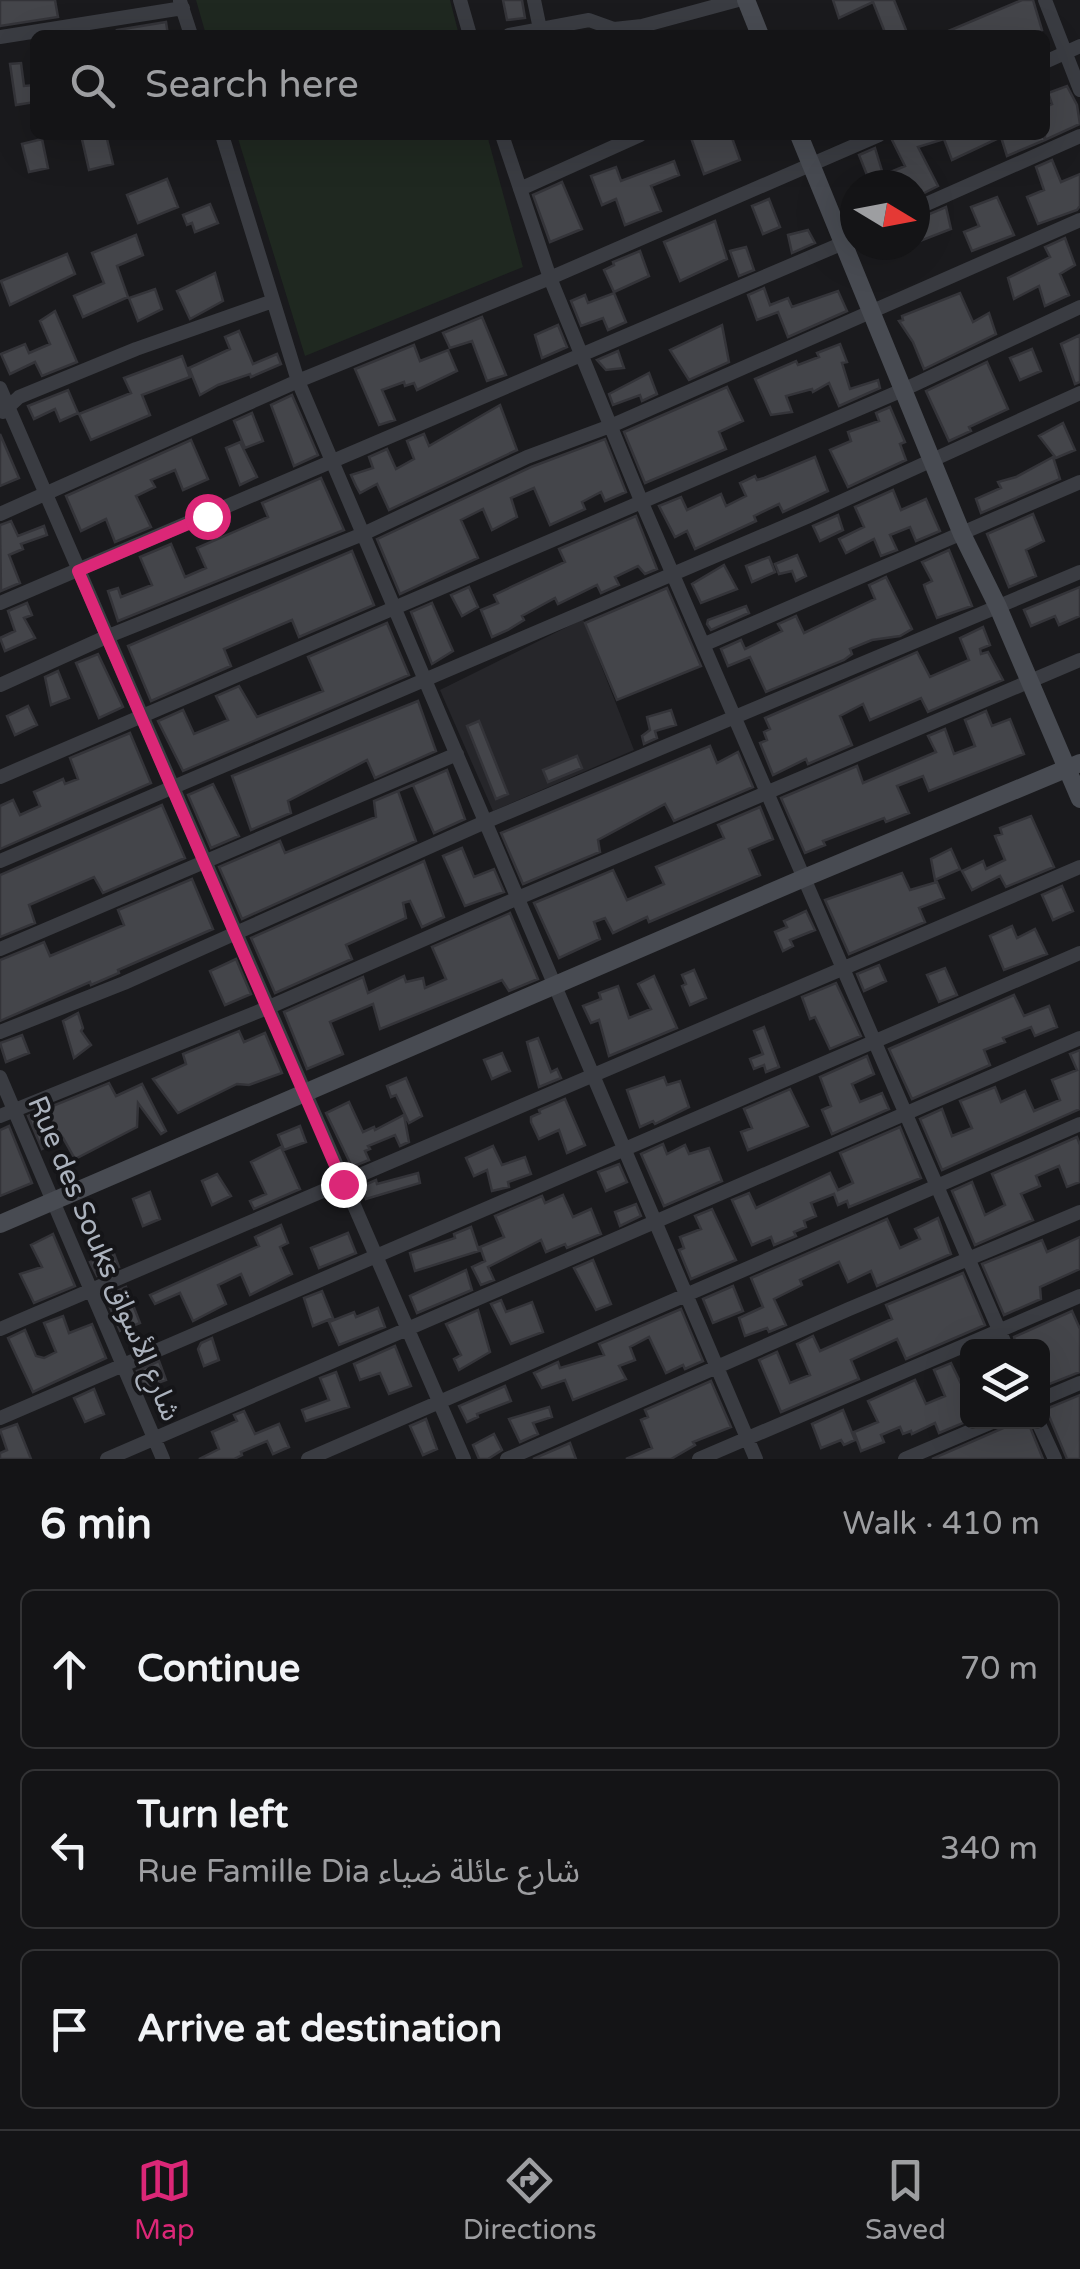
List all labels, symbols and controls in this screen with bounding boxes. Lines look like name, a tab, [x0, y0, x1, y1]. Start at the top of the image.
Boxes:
search box	[30, 30, 1050, 140]
icon: search	[65, 58, 120, 113]
text: Search here	[145, 62, 359, 108]
north arrow	[840, 170, 930, 260]
route start	[185, 494, 231, 540]
street label: Rue des Souks شارع الأسواق	[17, 1091, 188, 1427]
route end	[321, 1162, 367, 1208]
map controls	[960, 1339, 1050, 1429]
button: layers	[960, 1339, 1050, 1429]
text: 6 min	[40, 1499, 152, 1550]
text: Walk · 410 m	[843, 1505, 1040, 1543]
icon: ahead	[42, 1642, 97, 1697]
text: Continue	[137, 1646, 300, 1692]
text: 70 m	[960, 1650, 1038, 1688]
text: Turn left	[137, 1792, 288, 1838]
icon: left	[42, 1822, 97, 1877]
text: 340 m	[940, 1830, 1038, 1868]
text: Rue Famille Dia شارع عائلة ضياء	[137, 1853, 580, 1891]
icon: arrive	[42, 2002, 97, 2057]
text: Arrive at destination	[137, 2006, 502, 2052]
tab: Map	[134, 2153, 195, 2247]
tab: Directions	[463, 2153, 597, 2247]
tab: Saved	[865, 2153, 946, 2247]

